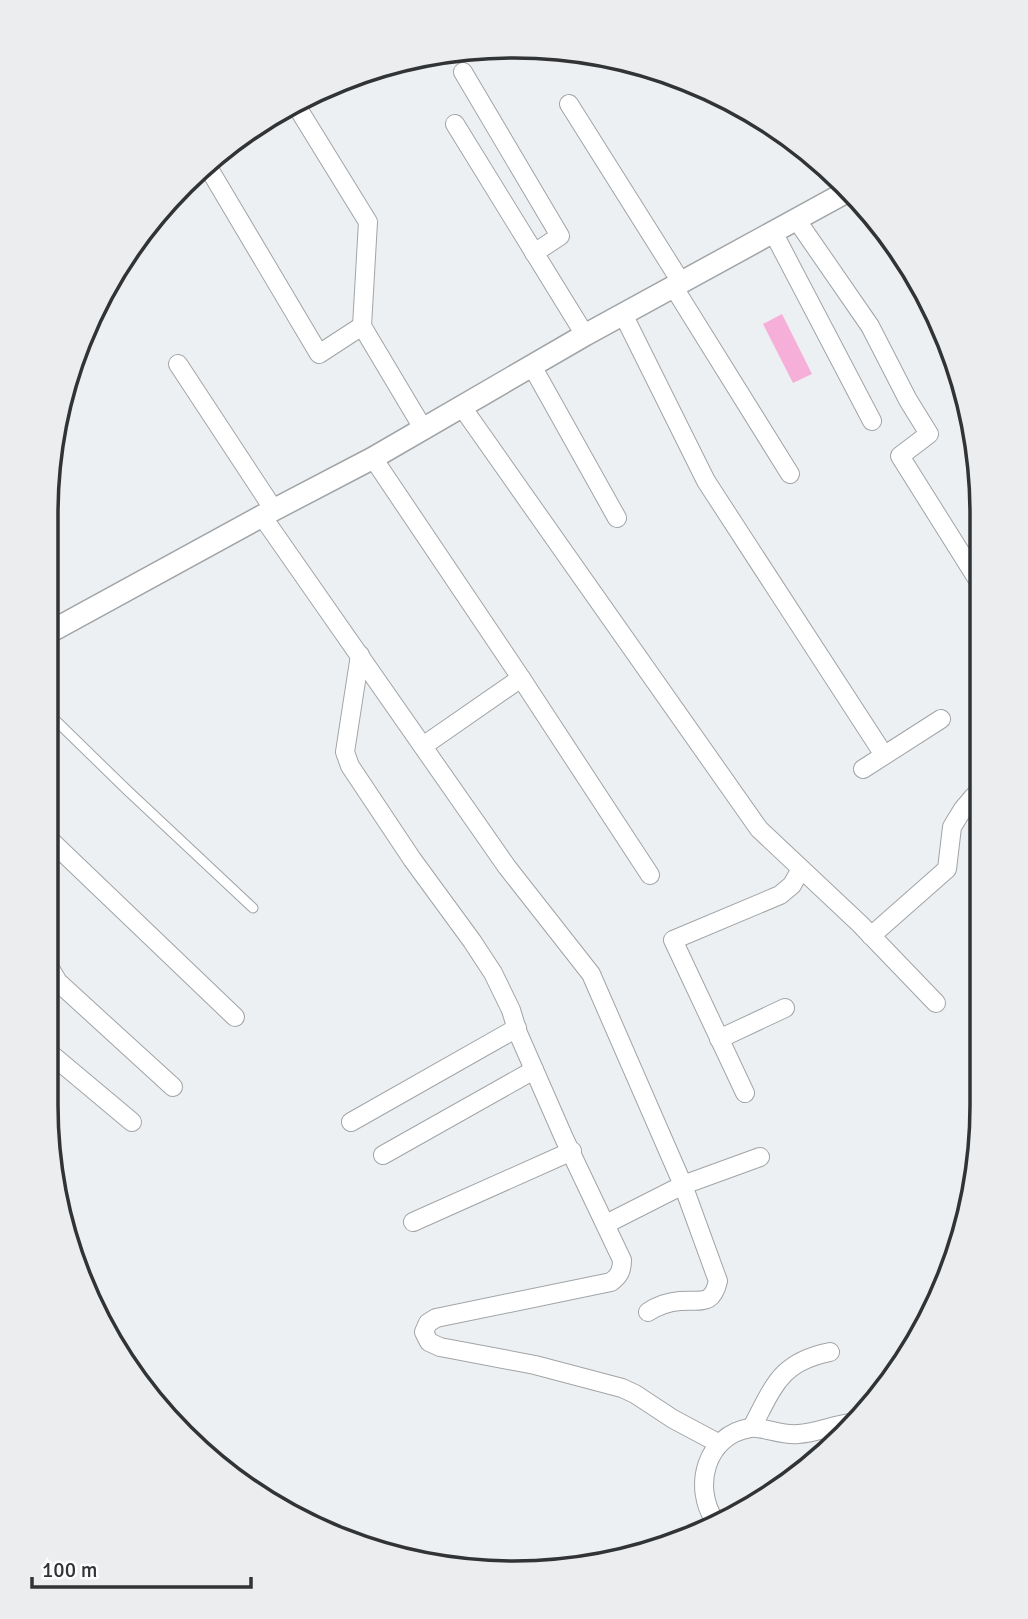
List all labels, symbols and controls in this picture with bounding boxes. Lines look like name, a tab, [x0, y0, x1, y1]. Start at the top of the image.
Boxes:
scale bar	[32, 1546, 250, 1590]
text: 100 m	[42, 1557, 97, 1583]

